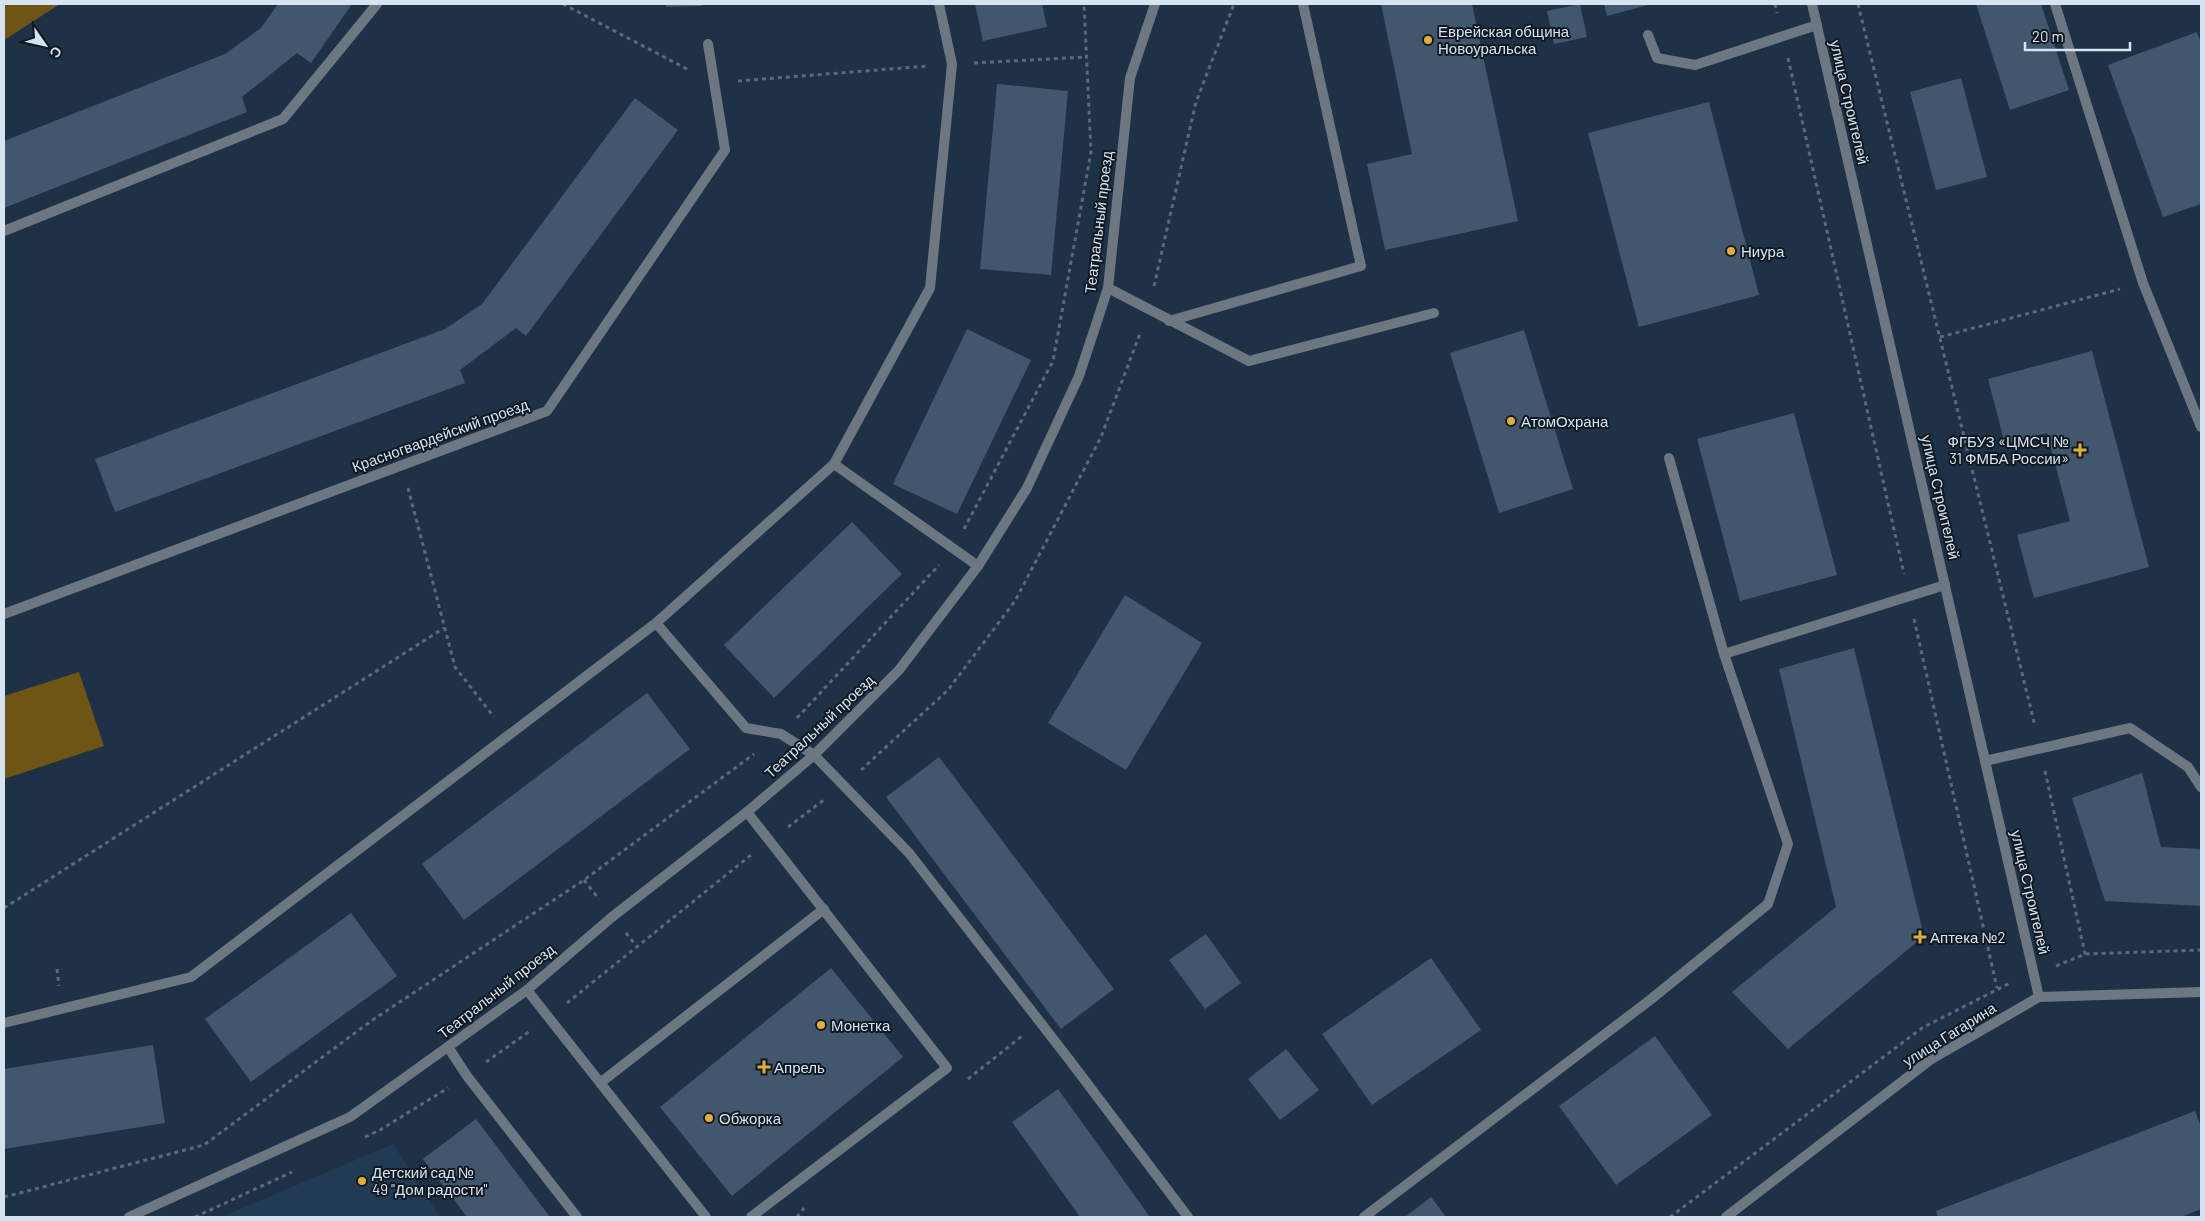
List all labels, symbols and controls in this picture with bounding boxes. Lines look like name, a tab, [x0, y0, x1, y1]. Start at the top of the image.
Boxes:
north arrow	[20, 20, 70, 70]
scale bar	[2025, 20, 2130, 52]
place label: Еврейская община Новоуральска	[1438, 22, 1570, 57]
text: 20 m	[2032, 27, 2064, 45]
marker: Еврейская община Новоуральска	[1422, 34, 1434, 46]
street label: улица Строителей	[1827, 38, 1873, 166]
text: С	[46, 44, 66, 61]
street label: Театральный проезд	[1080, 150, 1116, 294]
place label: Ниура	[1741, 242, 1785, 260]
marker: Ниура	[1725, 245, 1737, 257]
street label: Красногвардейский проезд	[349, 395, 531, 475]
place label: АтомОхрана	[1521, 412, 1609, 430]
marker: АтомОхрана	[1505, 415, 1517, 427]
place label: ФГБУЗ «ЦМСЧ № 31 ФМБА России»	[1948, 432, 2069, 467]
street label: улица Строителей	[1918, 433, 1964, 561]
marker: ФГБУЗ «ЦМСЧ № 31 ФМБА России»	[2073, 443, 2087, 457]
street label: Театральный проезд	[760, 670, 878, 781]
street label: улица Строителей	[2008, 828, 2054, 956]
place label: Аптека №2	[1930, 928, 2006, 946]
marker: Аптека №2	[1914, 931, 1926, 943]
street label: Театральный проезд	[434, 940, 558, 1042]
street label: улица Гагарина	[1899, 998, 2000, 1070]
place label: Монетка	[831, 1016, 891, 1034]
marker: Монетка	[815, 1019, 827, 1031]
place label: Апрель	[774, 1058, 825, 1076]
marker: Апрель	[758, 1061, 770, 1073]
place label: Обжорка	[719, 1109, 782, 1127]
marker: Обжорка	[703, 1112, 715, 1124]
place label: Детский сад № 49 "Дом радости"	[372, 1163, 488, 1198]
marker: Детский сад № 49 "Дом радости"	[356, 1175, 368, 1187]

